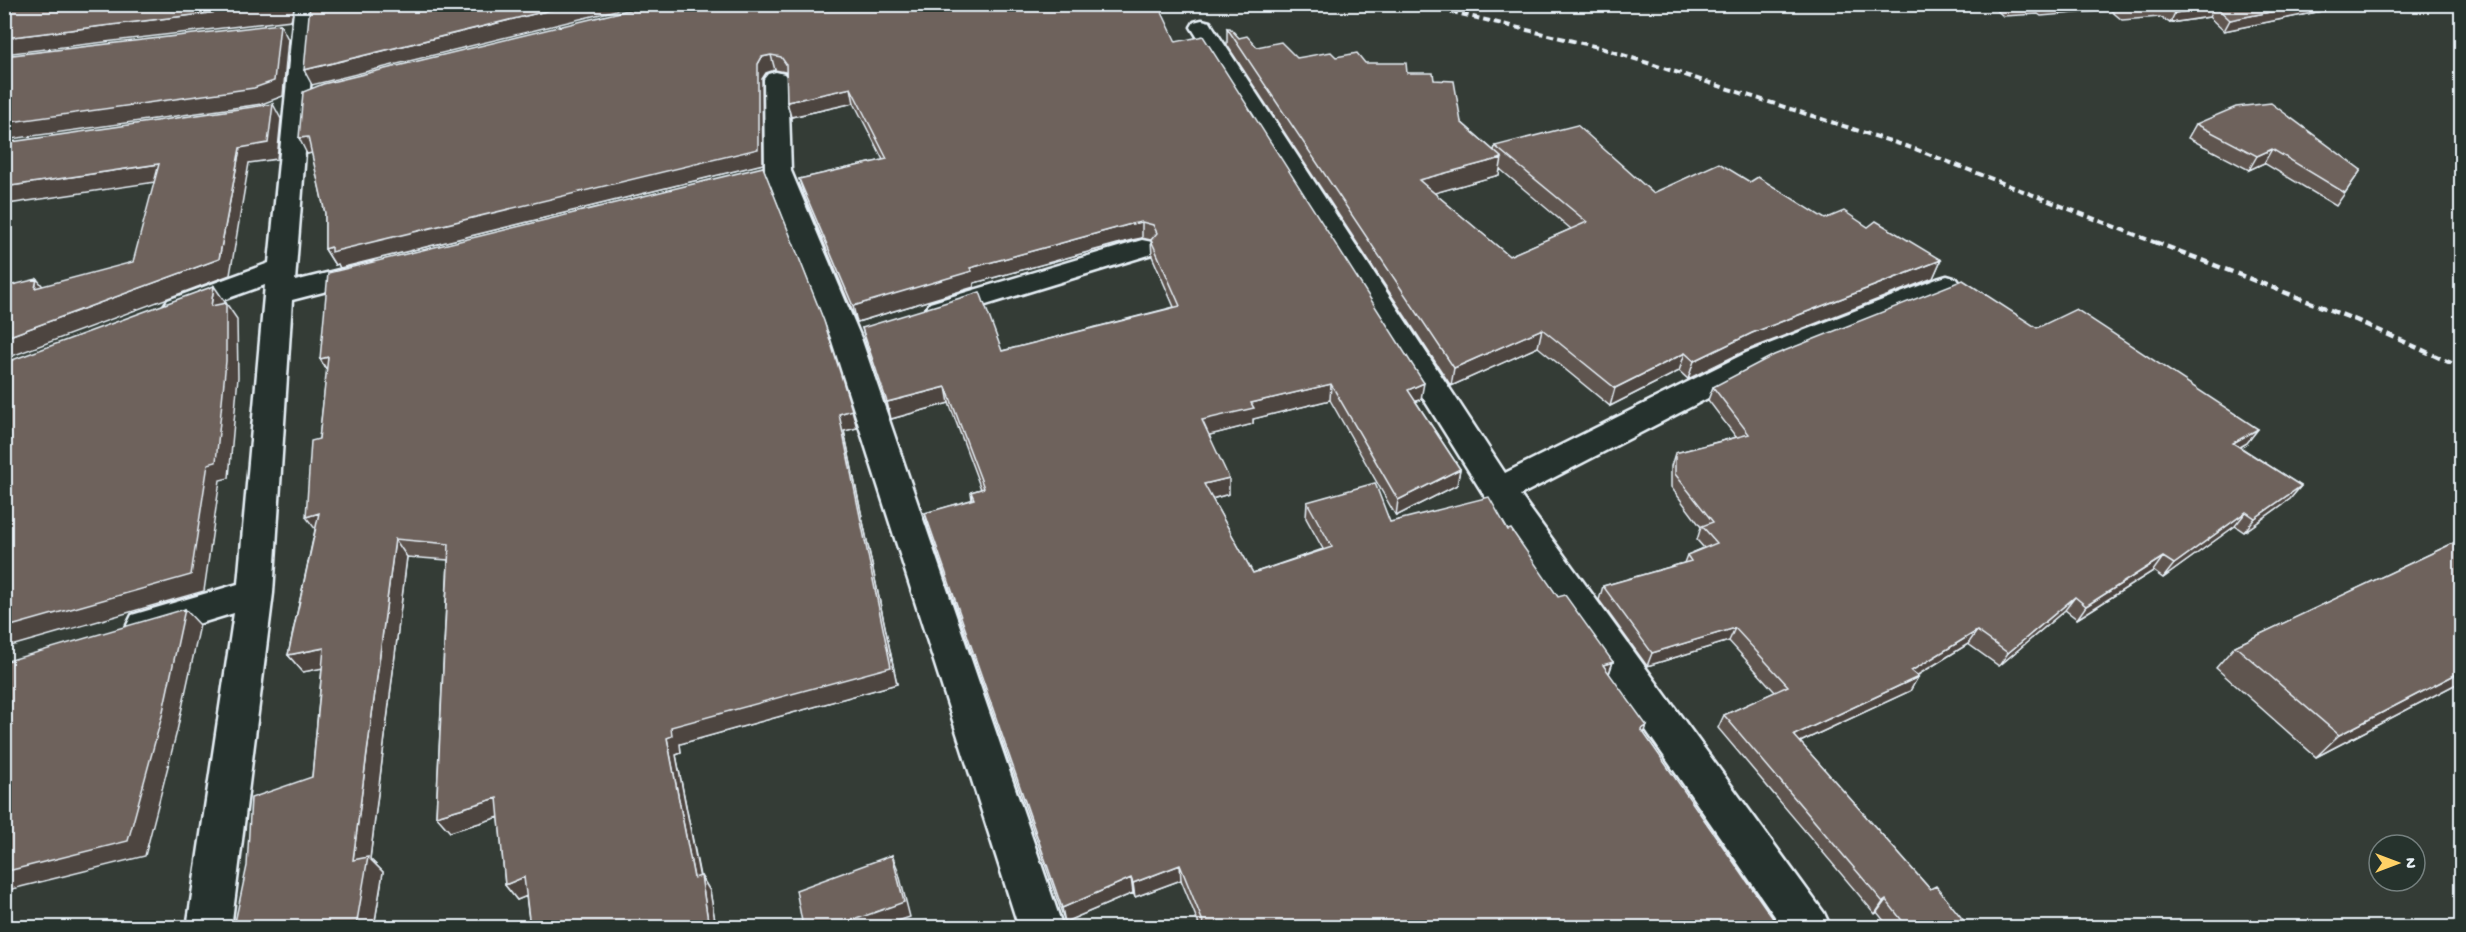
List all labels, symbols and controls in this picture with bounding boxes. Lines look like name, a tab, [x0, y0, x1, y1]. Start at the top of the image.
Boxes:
north arrow	[2367, 833, 2427, 893]
text: N	[2399, 858, 2418, 869]

